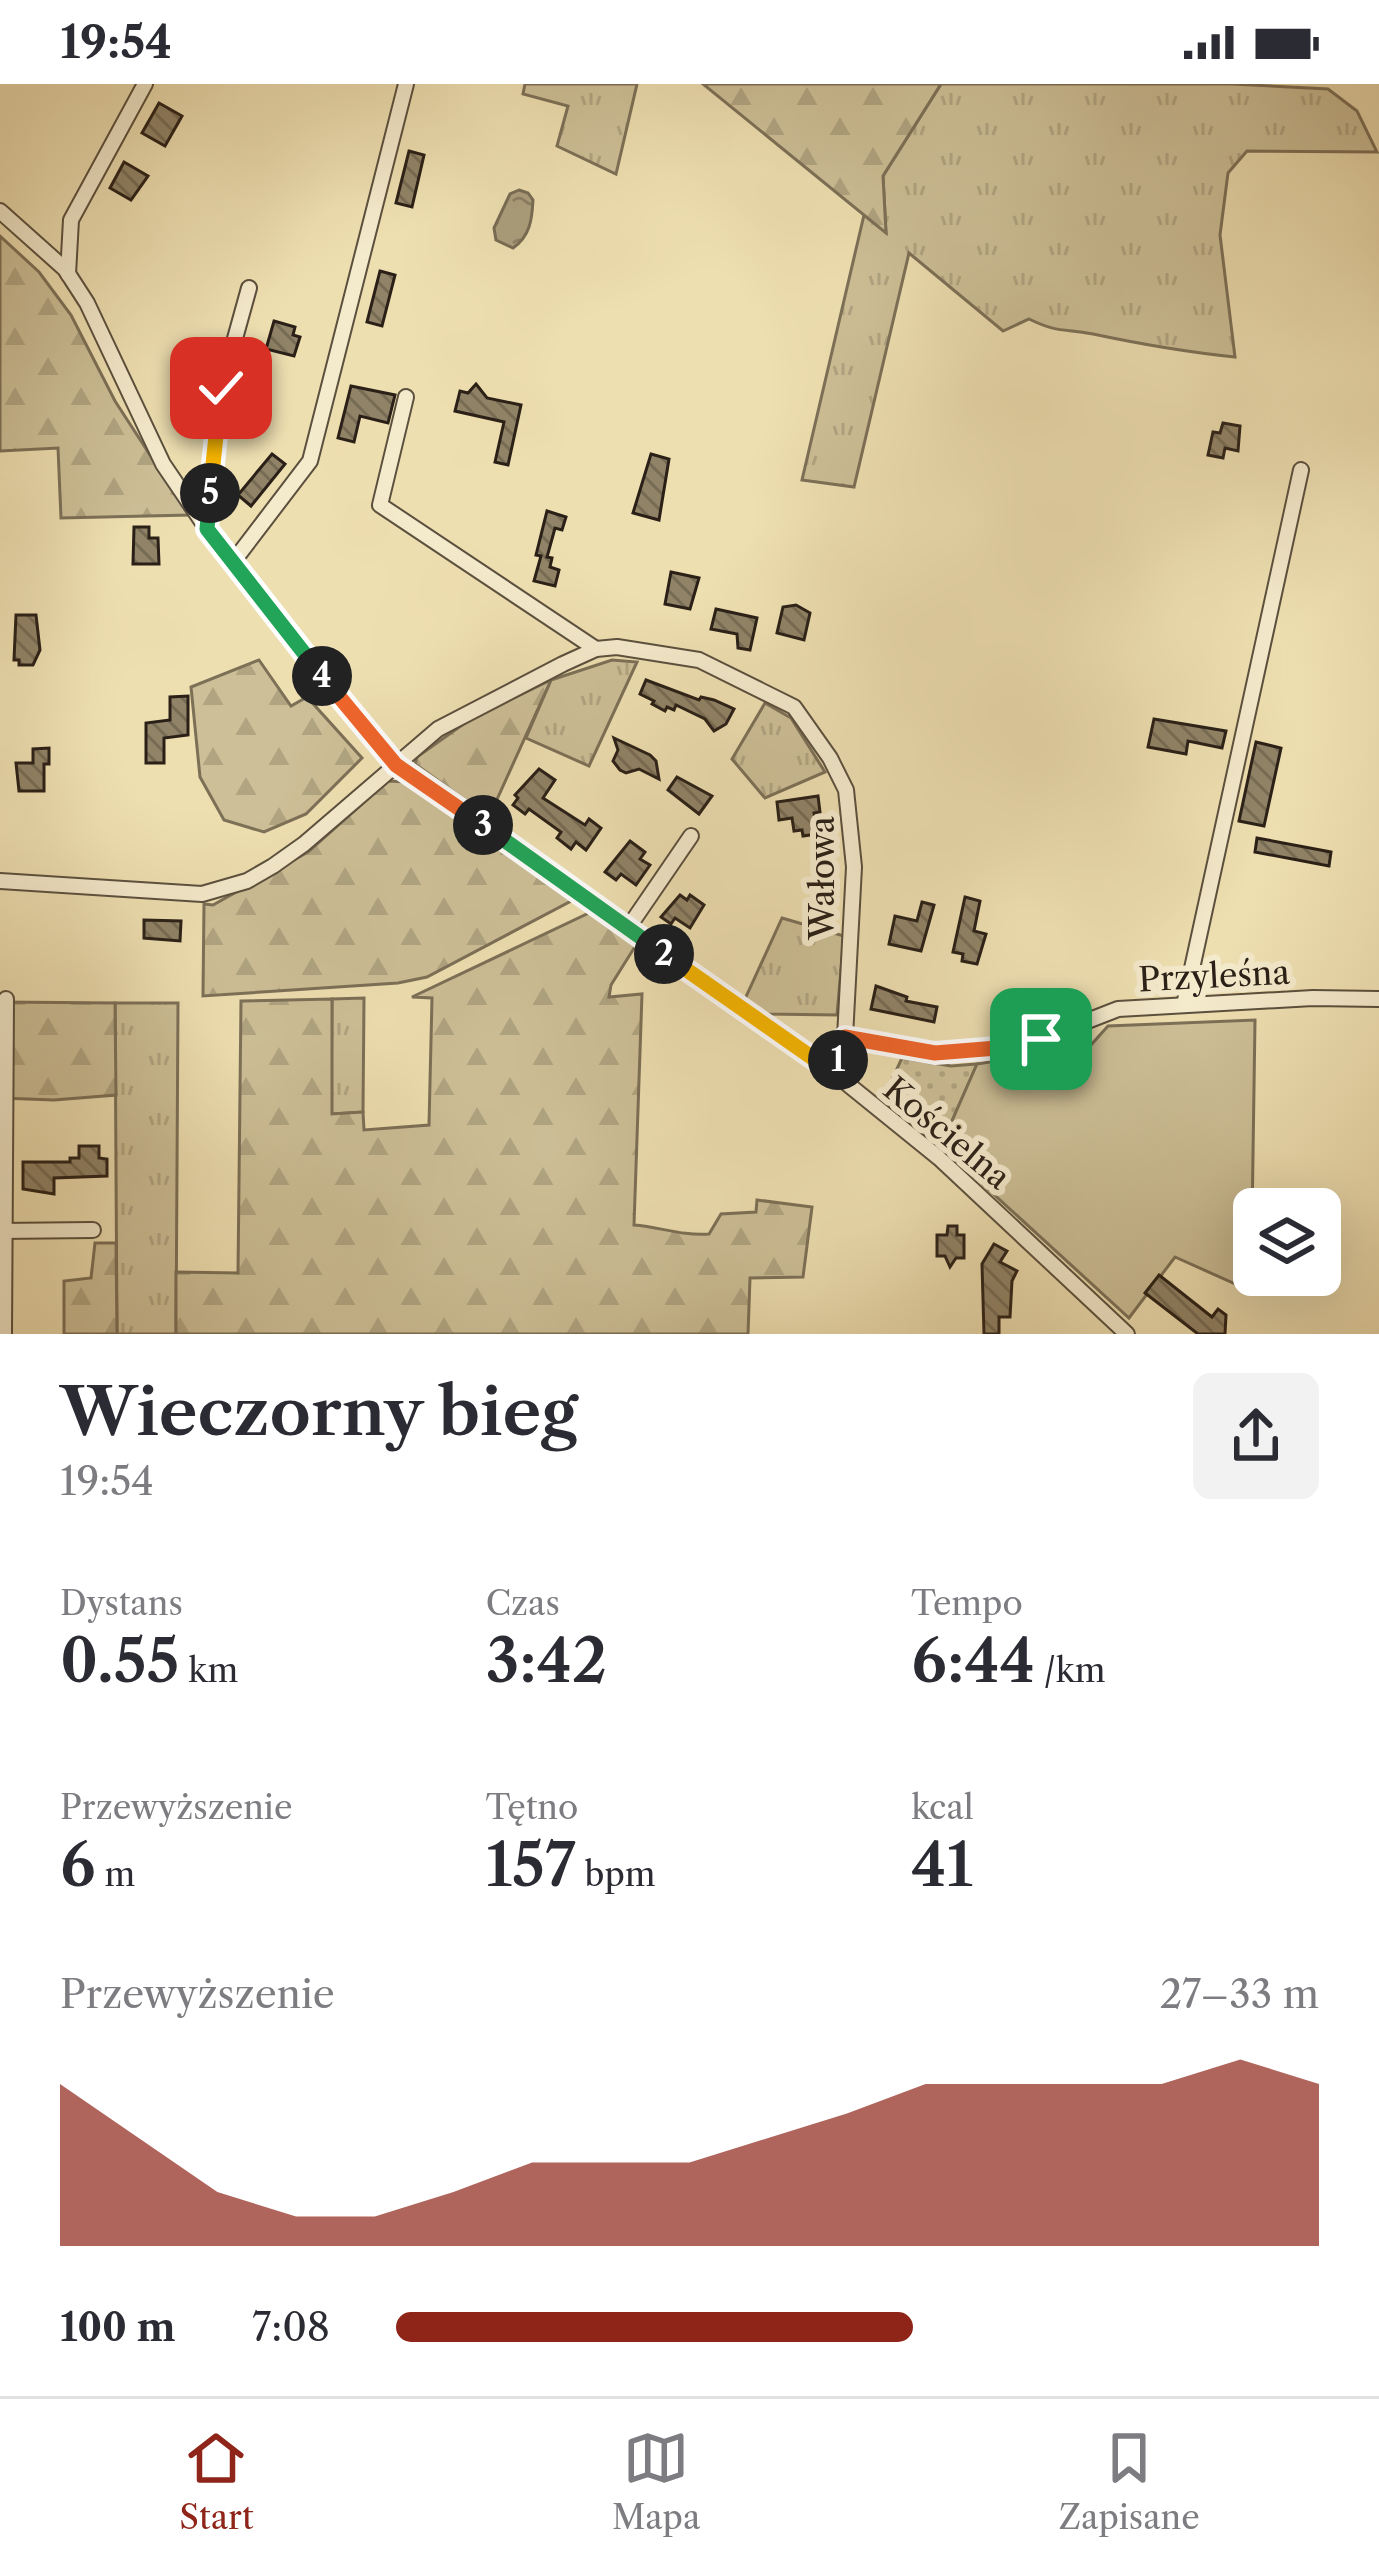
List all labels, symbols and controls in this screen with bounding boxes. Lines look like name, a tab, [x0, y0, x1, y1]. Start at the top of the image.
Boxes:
text: 19:54	[60, 14, 172, 70]
pin	[170, 337, 272, 439]
icon: check	[188, 355, 254, 421]
pin: 5	[180, 463, 240, 523]
text: 5	[201, 472, 219, 513]
pin: 4	[292, 646, 352, 706]
text: 4	[312, 655, 332, 696]
pin: 3	[453, 795, 513, 855]
text: 3	[474, 804, 492, 845]
street label: Wałowa	[802, 816, 843, 941]
pin: 2	[634, 924, 694, 984]
text: 2	[654, 933, 674, 974]
street label: Przyleśna	[1137, 952, 1291, 1000]
pin	[990, 988, 1092, 1090]
icon: arrive	[1008, 1006, 1074, 1072]
pin: 1	[808, 1030, 868, 1090]
text: 1	[831, 1039, 845, 1080]
street label: Kościelna	[875, 1068, 1019, 1198]
map controls	[1233, 1188, 1341, 1296]
button: layers	[1233, 1188, 1341, 1296]
text: Wieczorny bieg	[60, 1371, 578, 1452]
button: share	[1193, 1373, 1319, 1499]
text: 19:54	[60, 1457, 154, 1505]
text: Dystans	[60, 1583, 183, 1624]
text: Czas	[486, 1583, 560, 1624]
text: Tempo	[911, 1583, 1023, 1624]
text: 0.55	[60, 1624, 180, 1698]
text: 3:42	[486, 1624, 607, 1698]
text: 6:44	[911, 1624, 1035, 1698]
text: km	[180, 1650, 238, 1691]
text: /km	[1035, 1650, 1105, 1691]
text: Przewyższenie	[60, 1787, 292, 1828]
text: Tętno	[486, 1787, 578, 1828]
text: kcal	[911, 1787, 974, 1828]
text: 6	[60, 1828, 96, 1902]
text: 157	[486, 1828, 576, 1902]
text: 41	[911, 1828, 973, 1902]
text: m	[96, 1854, 135, 1895]
text: bpm	[576, 1854, 656, 1895]
text: Przewyższenie	[60, 1970, 335, 2018]
text: 27–33 m	[1160, 1970, 1319, 2018]
text: 100 m	[60, 2303, 176, 2351]
text: 7:08	[252, 2303, 330, 2351]
tab: Start	[179, 2425, 254, 2538]
tab: Mapa	[612, 2425, 700, 2538]
tab: Zapisane	[1059, 2425, 1200, 2538]

